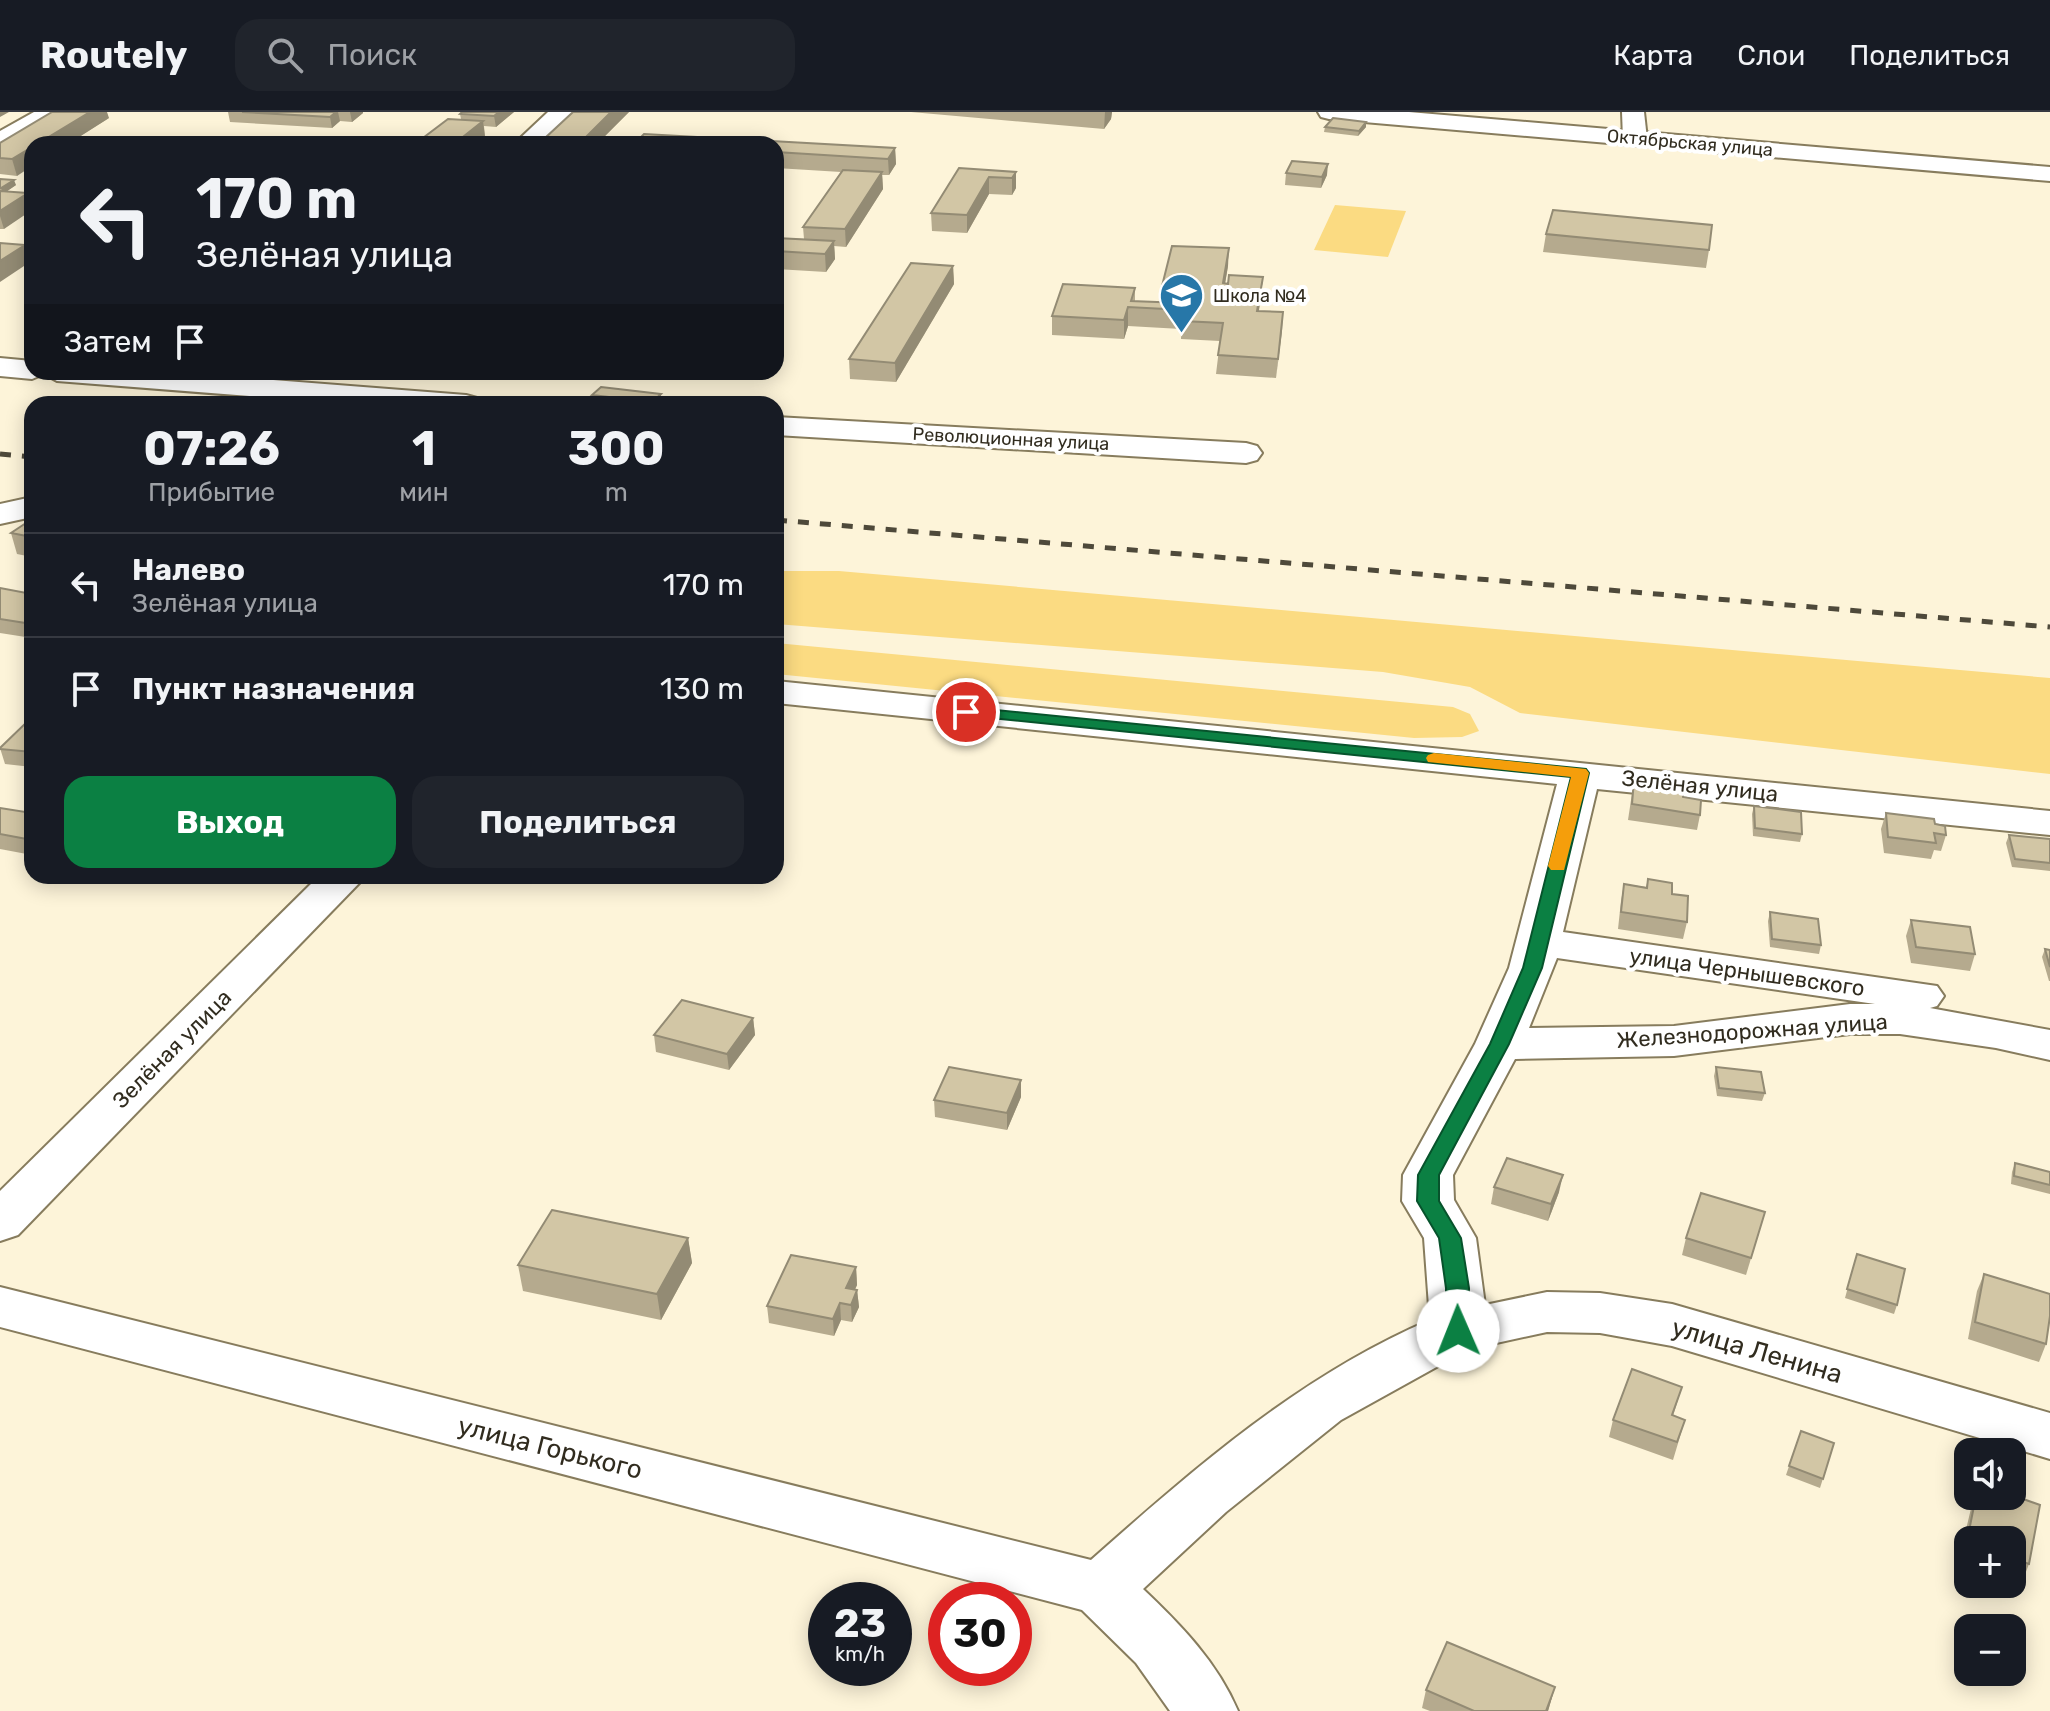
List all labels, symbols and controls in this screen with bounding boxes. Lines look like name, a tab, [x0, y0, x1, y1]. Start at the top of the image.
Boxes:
search box	[235, 19, 795, 91]
text: Routely	[40, 32, 187, 78]
icon: search	[263, 33, 307, 77]
text: Поиск	[327, 37, 417, 73]
text: Карта	[1613, 39, 1693, 72]
text: Слои	[1737, 39, 1805, 72]
text: Поделиться	[1849, 39, 2010, 72]
street label: Октябрьская улица	[1606, 125, 1774, 161]
text: 170 m	[196, 166, 357, 232]
icon: left	[64, 168, 168, 272]
text: Зелёная улица	[196, 233, 453, 276]
school or university icon: Школа №4	[1158, 272, 1206, 335]
place label: Школа №4	[1213, 285, 1306, 307]
icon: arrive	[168, 320, 212, 364]
text: Затем	[64, 324, 152, 360]
text: 07:26	[143, 420, 280, 477]
text: 1	[412, 420, 436, 477]
text: 300	[568, 420, 665, 477]
street label: Революционная улица	[912, 423, 1110, 455]
text: Прибытие	[148, 477, 275, 508]
text: мин	[399, 477, 449, 508]
text: m	[605, 477, 628, 508]
text: Налево	[132, 552, 245, 588]
icon: left	[64, 563, 108, 607]
text: 170 m	[663, 567, 744, 603]
text: Зелёная улица	[132, 588, 318, 619]
icon: arrive	[64, 667, 108, 711]
text: Пункт назначения	[132, 671, 415, 707]
text: 130 m	[660, 671, 744, 707]
pin	[932, 678, 1000, 746]
icon: arrive	[944, 690, 988, 734]
street label: Зелёная улица	[1620, 764, 1780, 808]
button: Выход	[64, 776, 396, 868]
button: Поделиться	[412, 776, 744, 868]
street label: улица Чернышевского	[1628, 942, 1866, 1002]
street label: Зелёная улица	[107, 984, 237, 1114]
street label: Железнодорожная улица	[1616, 1008, 1888, 1054]
position arrow	[1416, 1289, 1500, 1373]
street label: улица Ленина	[1668, 1312, 1846, 1390]
street label: улица Горького	[455, 1410, 645, 1486]
map controls	[1954, 1438, 2026, 1686]
button: sound	[1954, 1438, 2026, 1510]
button: +	[1954, 1526, 2026, 1598]
speed limit sign: 30	[928, 1582, 1032, 1686]
text: 23	[834, 1600, 886, 1647]
button: −	[1954, 1614, 2026, 1686]
text: km/h	[835, 1642, 885, 1666]

